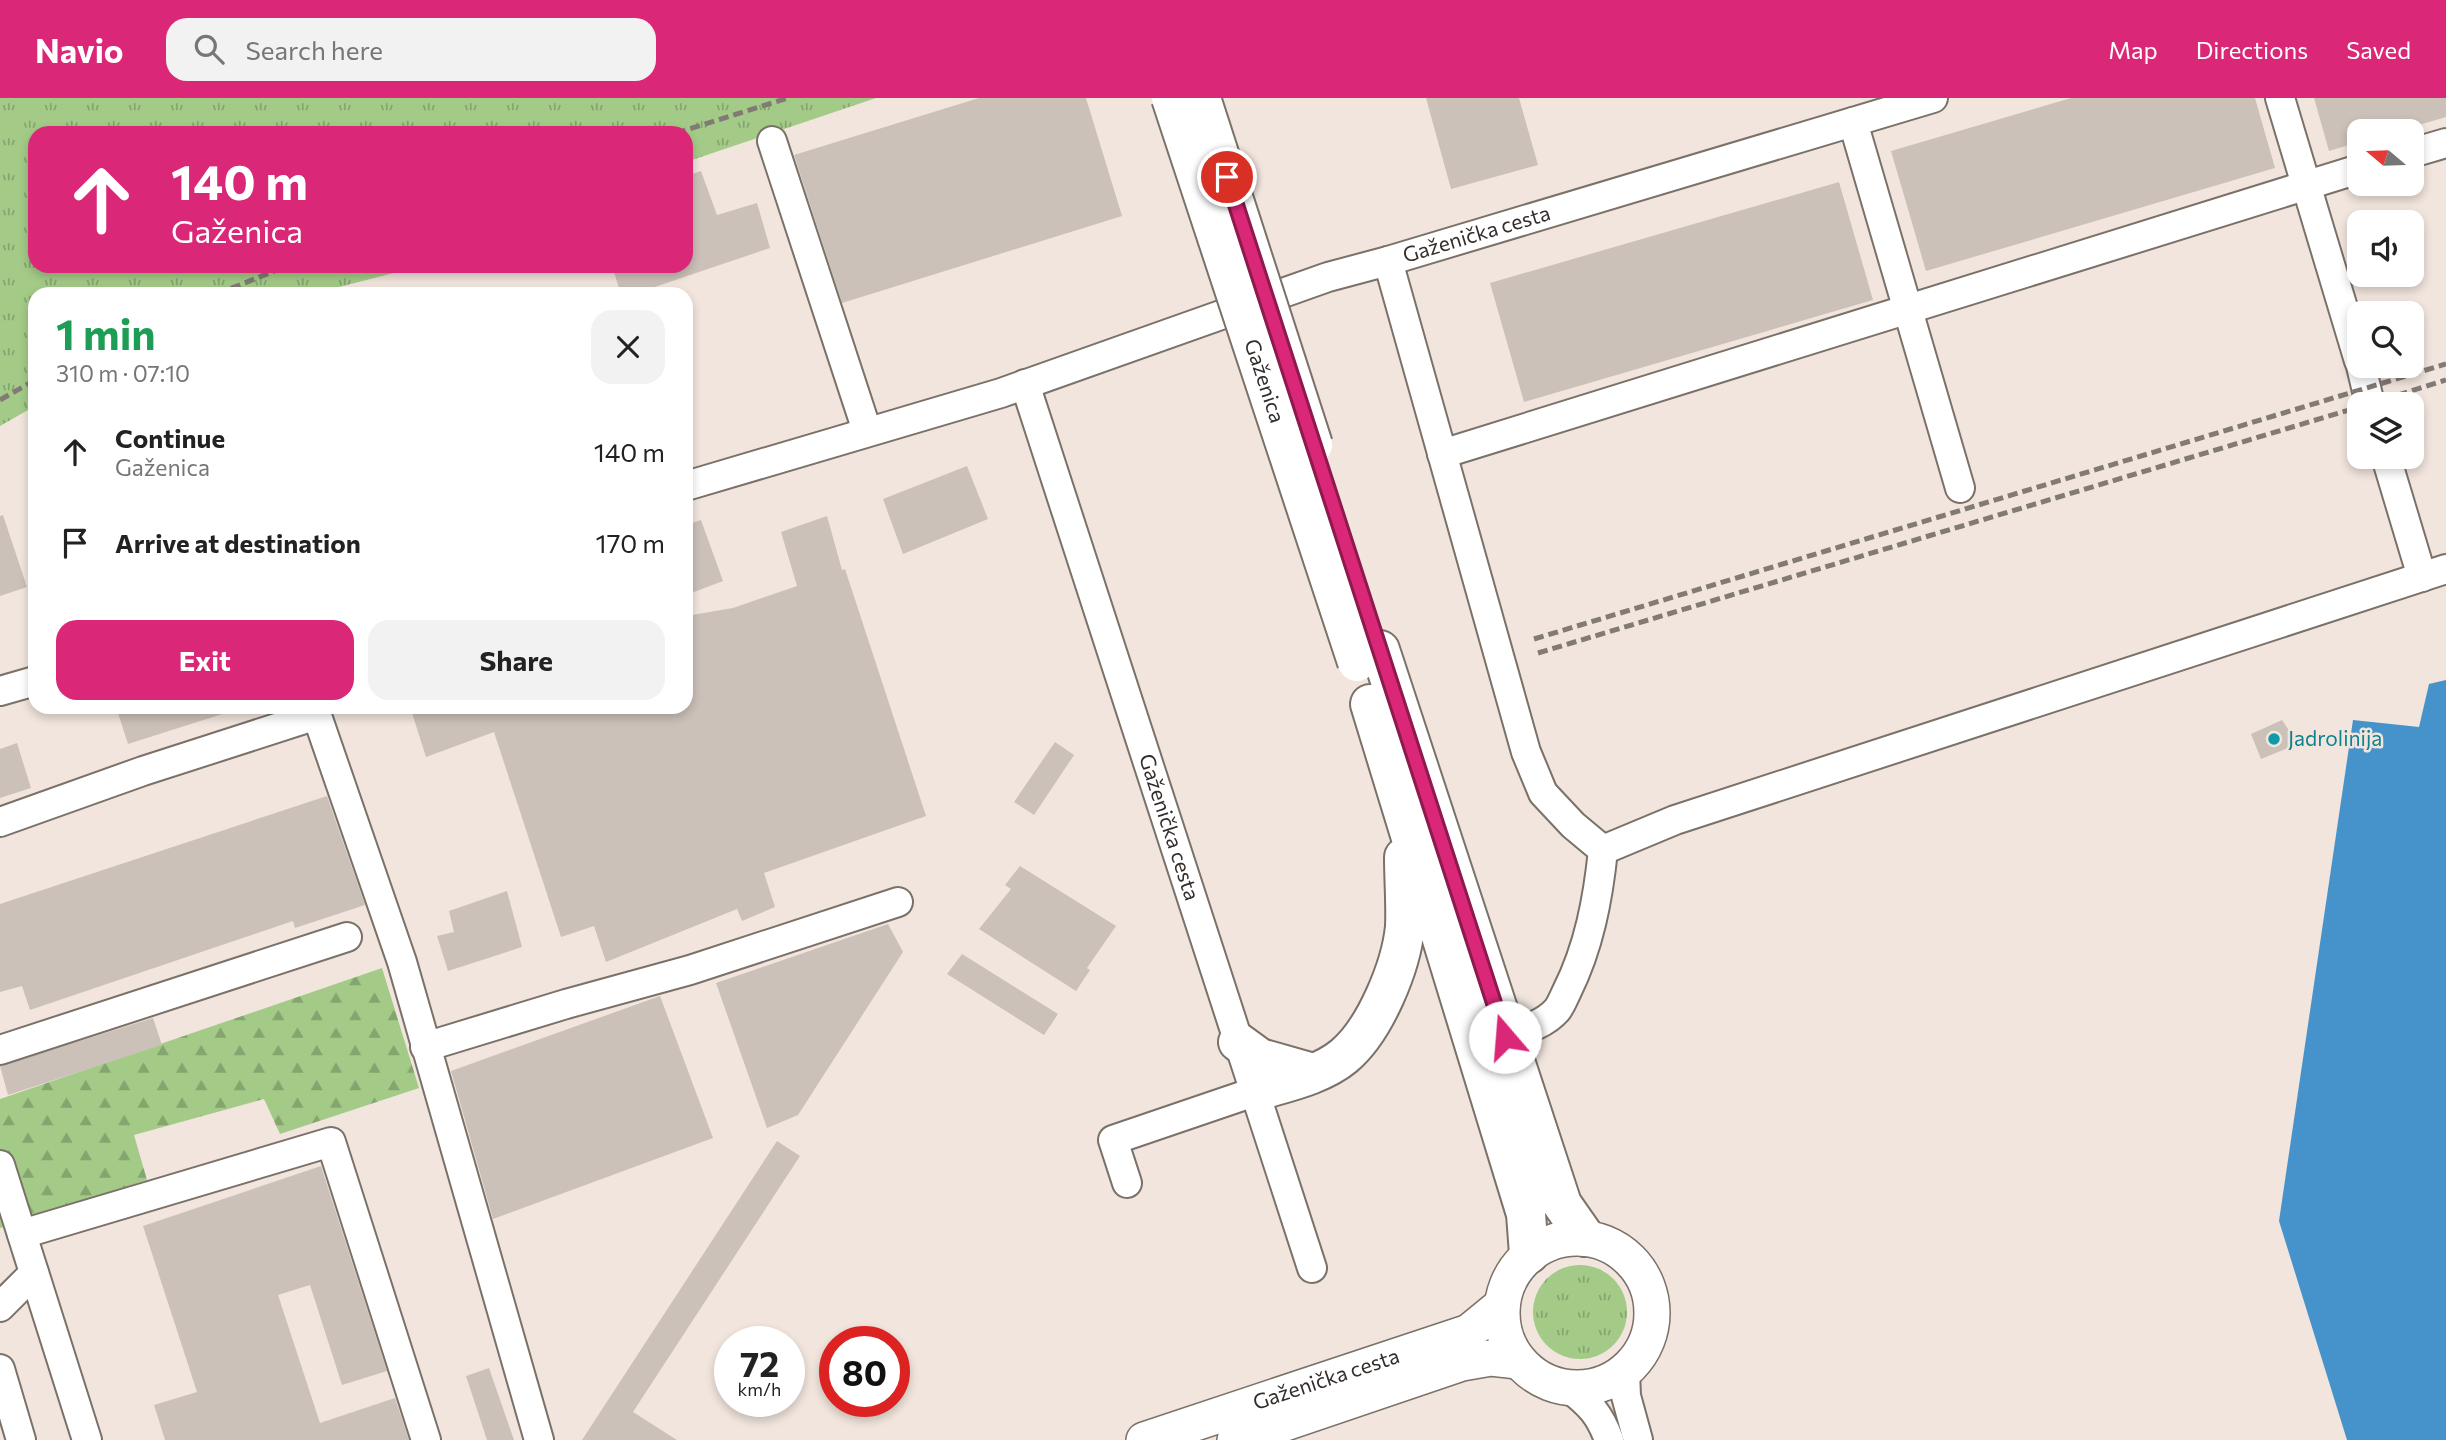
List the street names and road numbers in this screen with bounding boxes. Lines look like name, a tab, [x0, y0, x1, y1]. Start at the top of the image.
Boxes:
street label: Gaženička cesta	[1399, 199, 1553, 267]
street label: Gaženica	[1240, 335, 1291, 426]
street label: Gaženička cesta	[1135, 750, 1206, 903]
street label: Gaženička cesta	[1249, 1342, 1402, 1414]

